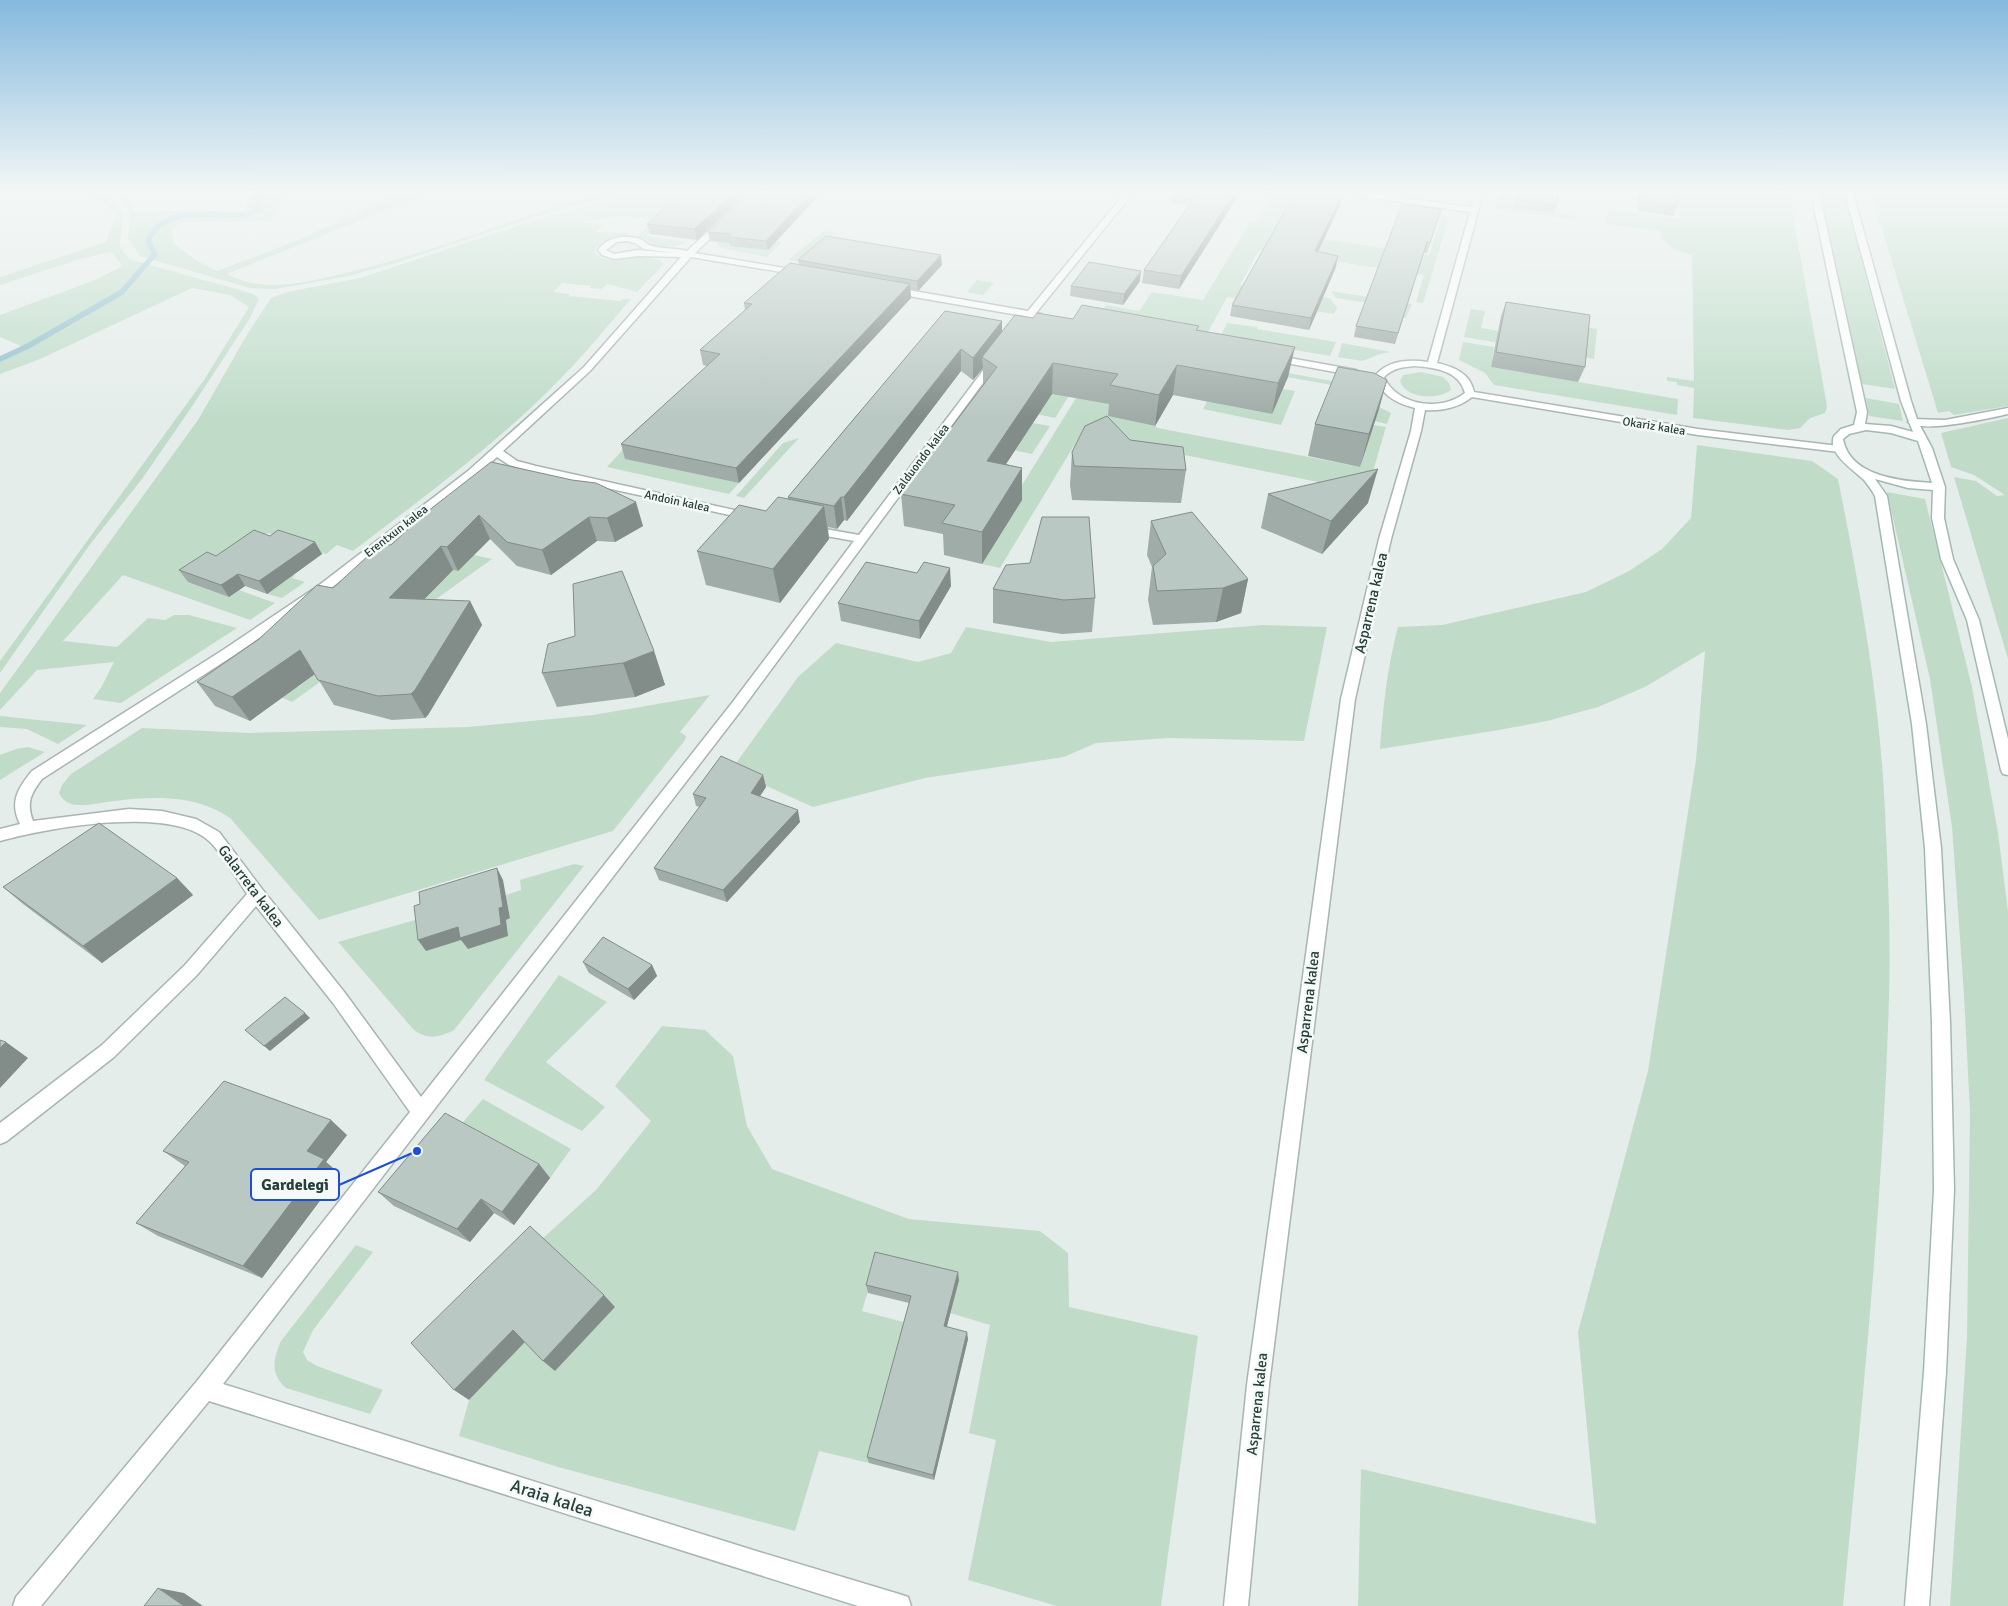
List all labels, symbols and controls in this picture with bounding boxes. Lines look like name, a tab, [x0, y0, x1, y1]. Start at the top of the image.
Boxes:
street label: Okariz kalea	[1621, 414, 1686, 439]
street label: Zalduondo kalea	[890, 421, 953, 498]
street label: Andoin kalea	[643, 487, 711, 516]
street label: Erentxun kalea	[361, 502, 431, 561]
street label: Asparrena kalea	[1351, 551, 1391, 655]
street label: Galarreta kalea	[214, 841, 288, 931]
street label: Asparrena kalea	[1293, 950, 1323, 1054]
callout: Gardelegi	[251, 1169, 339, 1200]
text: Gardelegi	[261, 1175, 329, 1195]
street label: Asparrena kalea	[1243, 1352, 1271, 1456]
street label: Araia kalea	[508, 1474, 596, 1522]

